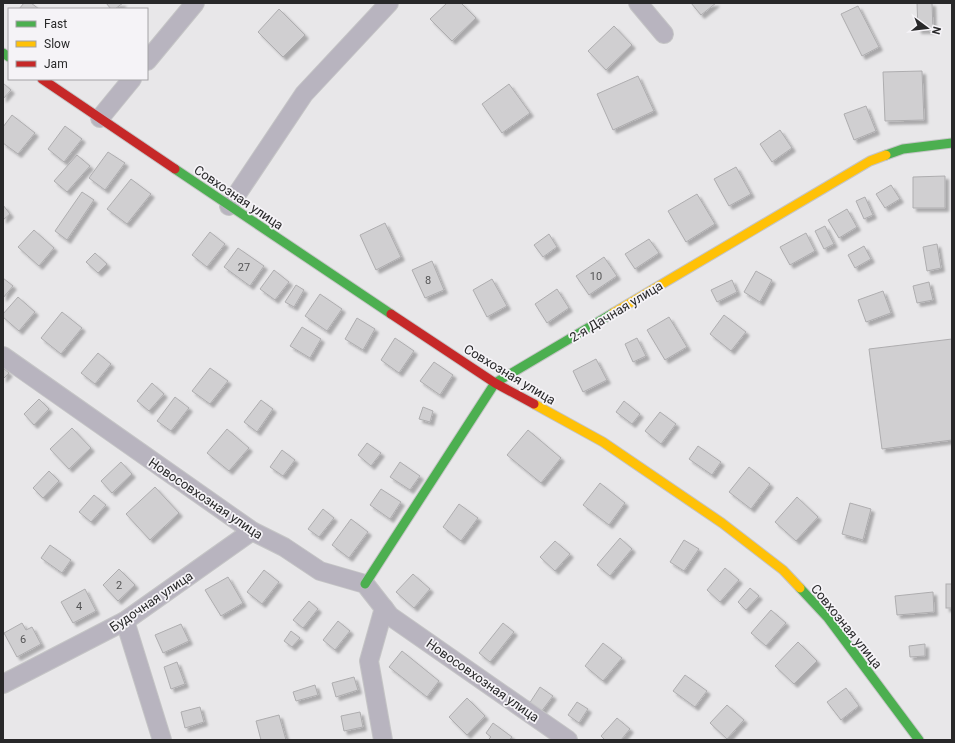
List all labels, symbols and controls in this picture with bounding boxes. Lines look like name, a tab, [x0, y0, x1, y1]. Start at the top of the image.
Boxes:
legend	[8, 8, 148, 80]
north arrow	[907, 8, 947, 48]
text: Fast	[44, 17, 67, 31]
text: N	[929, 25, 943, 36]
text: Slow	[44, 37, 70, 51]
text: Jam	[44, 57, 68, 71]
street label: Совхозная улица	[191, 162, 286, 233]
house number: 27	[238, 261, 250, 274]
house number: 10	[590, 270, 602, 283]
house number: 8	[425, 274, 431, 287]
street label: 2-я Дачная улица	[567, 278, 665, 345]
street label: Совхозная улица	[461, 341, 558, 408]
street label: Новосовхозная улица	[146, 455, 266, 542]
street label: Будочная улица	[107, 568, 196, 635]
house number: 2	[116, 579, 122, 592]
street label: Совхозная улица	[808, 581, 885, 672]
house number: 4	[76, 600, 82, 613]
house number: 6	[20, 633, 26, 646]
street label: Новосовхозная улица	[423, 636, 542, 725]

